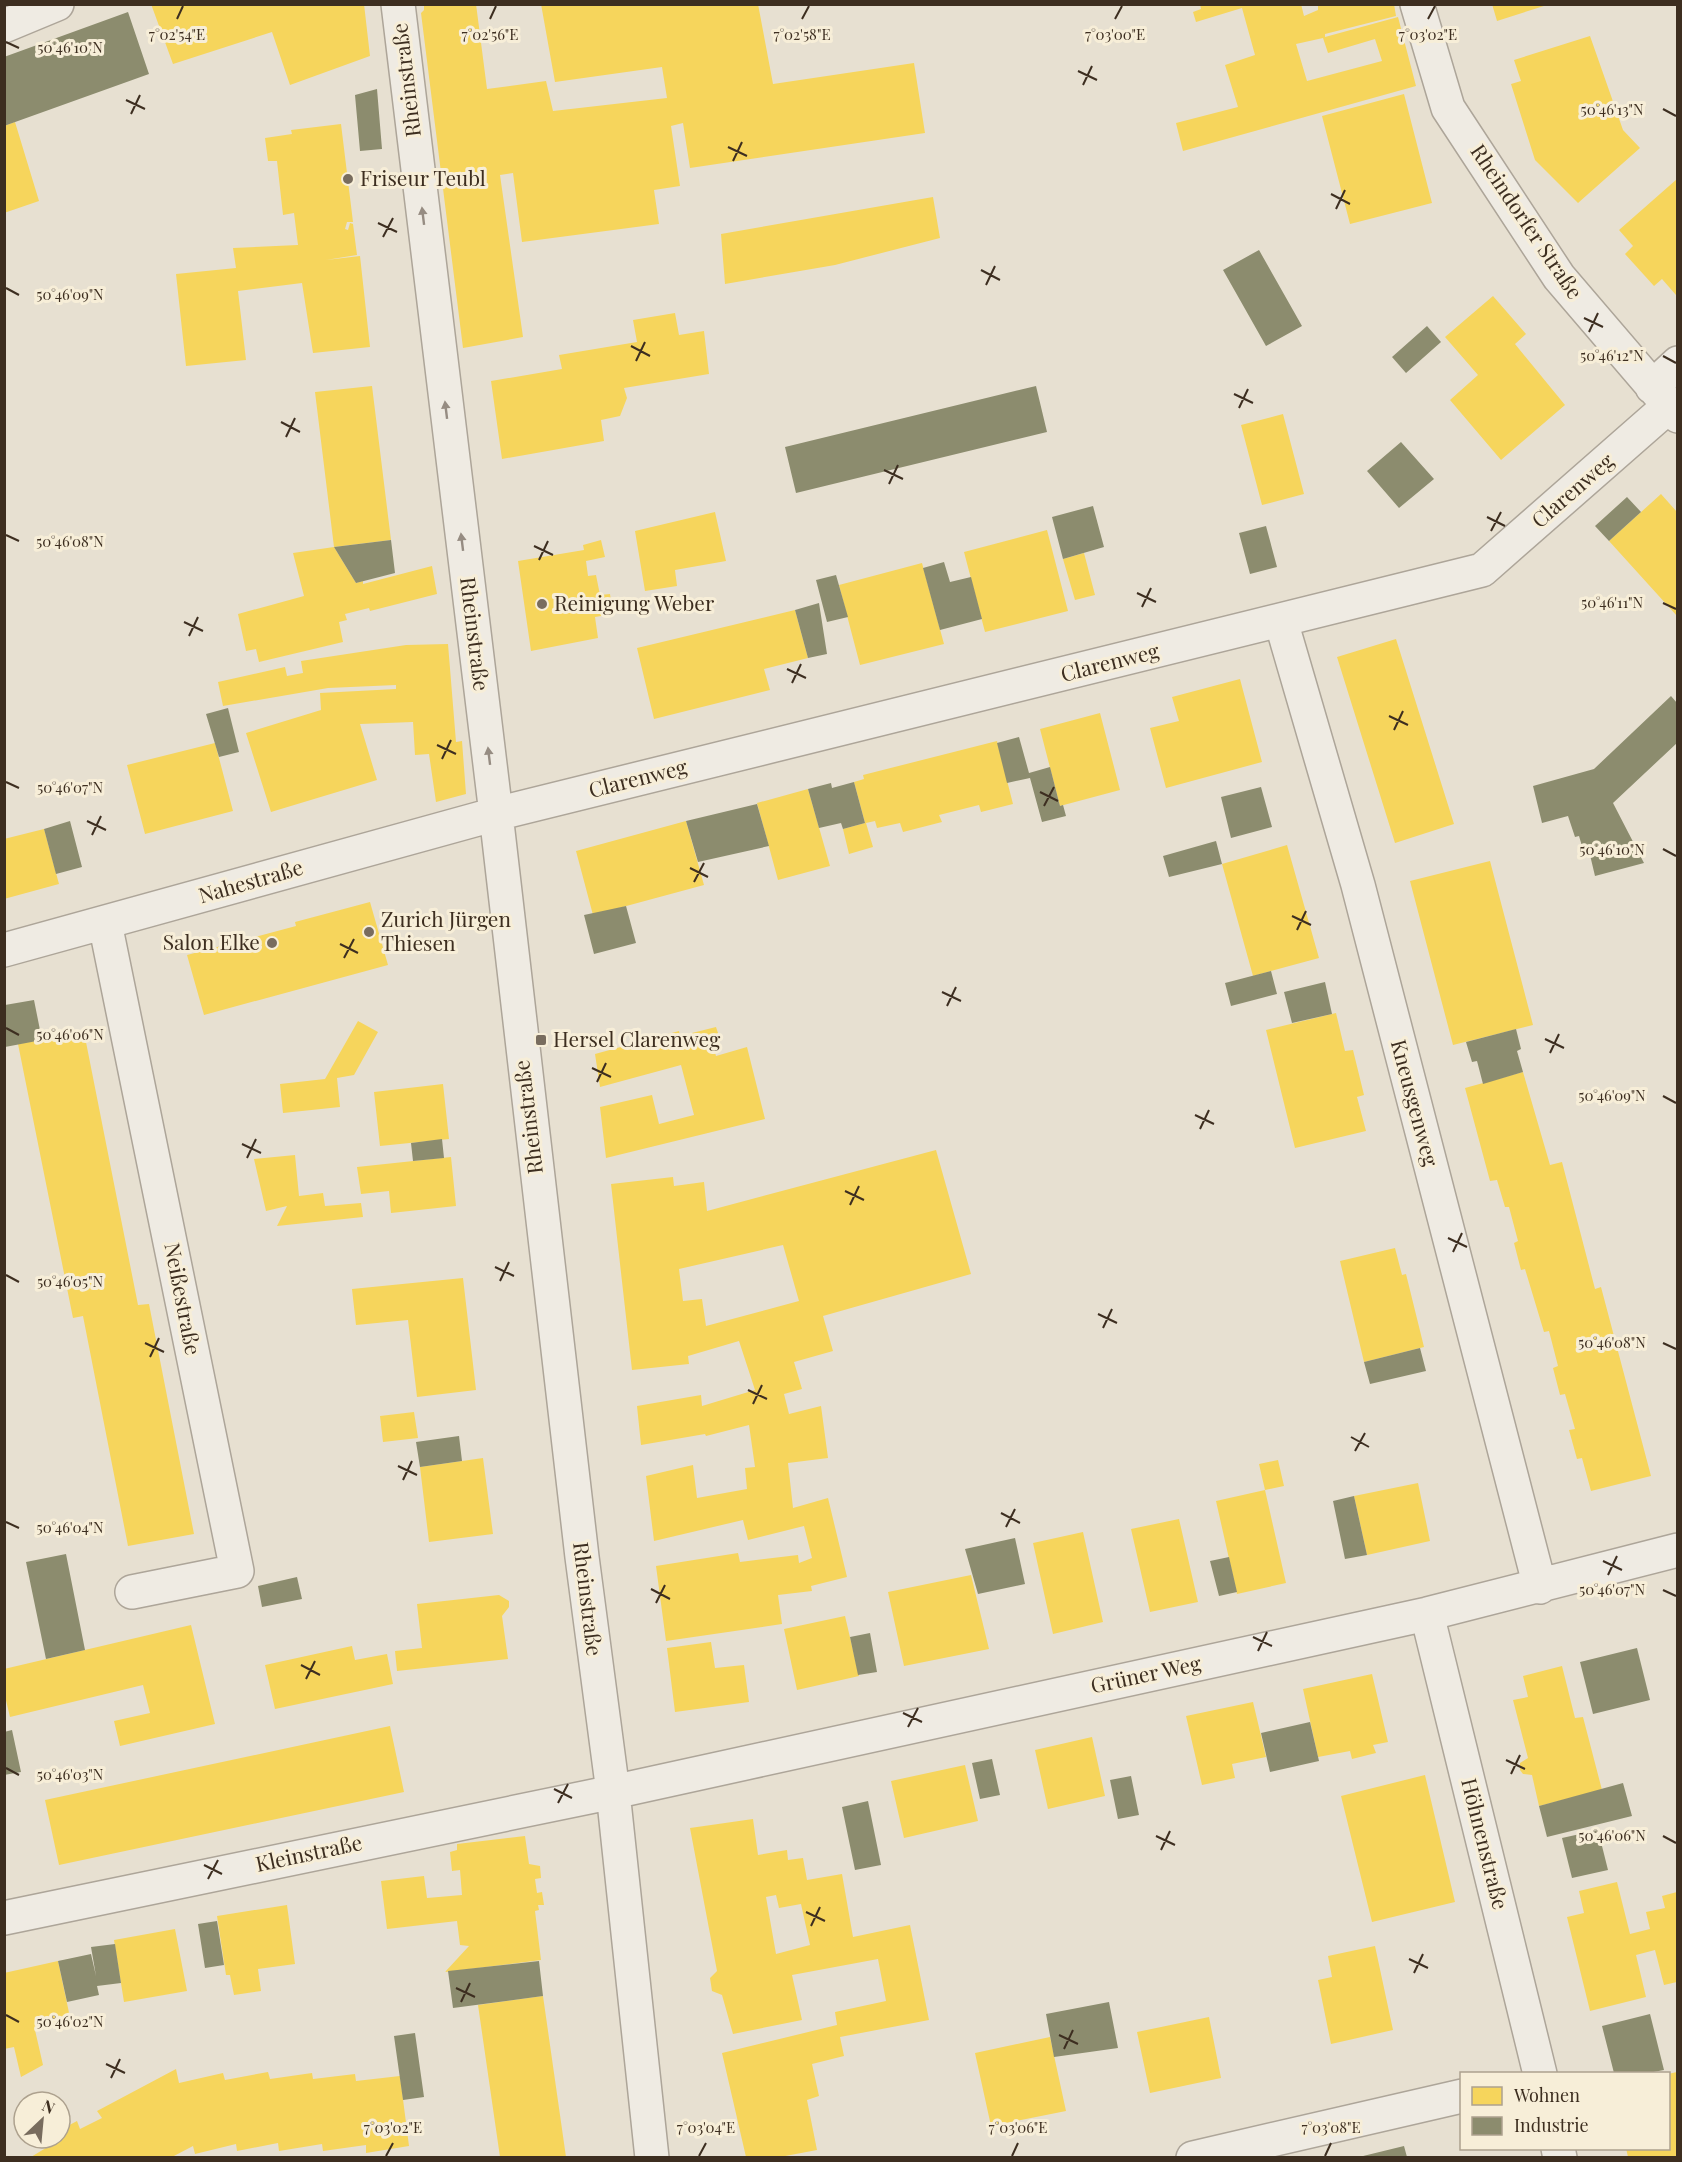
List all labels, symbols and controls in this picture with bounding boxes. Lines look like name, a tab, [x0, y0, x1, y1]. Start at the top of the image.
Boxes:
street label: Rheinstraße	[384, 22, 426, 139]
text: 7°02'54"E	[149, 24, 205, 44]
text: 7°02'56"E	[462, 24, 518, 44]
text: 7°02'58"E	[773, 24, 831, 44]
text: 7°03'00"E	[1085, 24, 1145, 44]
text: 7°03'02"E	[1399, 24, 1457, 44]
text: 50°46'10"N	[37, 37, 103, 57]
text: 50°46'13"N	[1580, 99, 1644, 119]
street label: Rheindorfer Straße	[1465, 138, 1590, 304]
place label: Friseur Teubl	[360, 163, 486, 191]
marker: Friseur Teubl	[341, 172, 355, 186]
one-way arrow	[418, 207, 428, 226]
text: 50°46'09"N	[36, 284, 104, 304]
text: 50°46'12"N	[1580, 345, 1644, 365]
one-way arrow	[442, 400, 451, 419]
street label: Clarenweg	[1525, 446, 1619, 533]
text: 50°46'08"N	[36, 531, 104, 551]
one-way arrow	[457, 532, 467, 551]
street label: Rheinstraße	[455, 575, 497, 692]
place label: Reinigung Weber	[554, 588, 715, 616]
text: 50°46'11"N	[1581, 592, 1643, 612]
marker: Reinigung Weber	[535, 597, 549, 611]
street label: Clarenweg	[1057, 635, 1162, 687]
one-way arrow	[484, 746, 494, 765]
street label: Clarenweg	[585, 751, 690, 803]
text: 50°46'07"N	[37, 777, 103, 797]
text: 50°46'10"N	[1579, 839, 1645, 859]
street label: Nahestraße	[195, 852, 306, 908]
place label: Zurich Jürgen Thiesen	[381, 904, 511, 956]
marker: Zurich Jürgen Thiesen	[362, 925, 376, 939]
place label: Salon Elke	[163, 927, 260, 955]
marker: Salon Elke	[265, 936, 279, 950]
text: 50°46'06"N	[36, 1024, 104, 1044]
place label: Hersel Clarenweg	[553, 1024, 720, 1052]
marker: Hersel Clarenweg	[534, 1033, 548, 1047]
street label: Kneusgenweg	[1386, 1036, 1446, 1169]
street label: Rheinstraße	[506, 1059, 548, 1176]
text: 50°46'09"N	[1578, 1085, 1646, 1105]
street label: Neißestraße	[159, 1240, 209, 1357]
text: 50°46'05"N	[37, 1271, 104, 1291]
text: 50°46'08"N	[1578, 1332, 1646, 1352]
text: 50°46'04"N	[36, 1517, 104, 1537]
street label: Rheinstraße	[568, 1540, 610, 1657]
text: 50°46'07"N	[1579, 1579, 1645, 1599]
street label: Grüner Weg	[1088, 1648, 1203, 1698]
text: 50°46'03"N	[37, 1764, 104, 1784]
street label: Höhnenstraße	[1456, 1775, 1516, 1912]
text: 50°46'06"N	[1578, 1825, 1646, 1845]
street label: Kleinstraße	[253, 1827, 365, 1877]
text: 50°46'02"N	[36, 2011, 104, 2031]
legend	[1460, 2072, 1670, 2150]
text: Wohnen	[1513, 2083, 1580, 2107]
north arrow	[12, 2090, 72, 2150]
text: N	[39, 2094, 59, 2118]
text: Industrie	[1514, 2113, 1589, 2137]
text: 7°03'02"E	[364, 2117, 422, 2137]
text: 7°03'04"E	[677, 2117, 735, 2137]
text: 7°03'06"E	[989, 2117, 1047, 2137]
text: 7°03'08"E	[1301, 2117, 1361, 2137]

